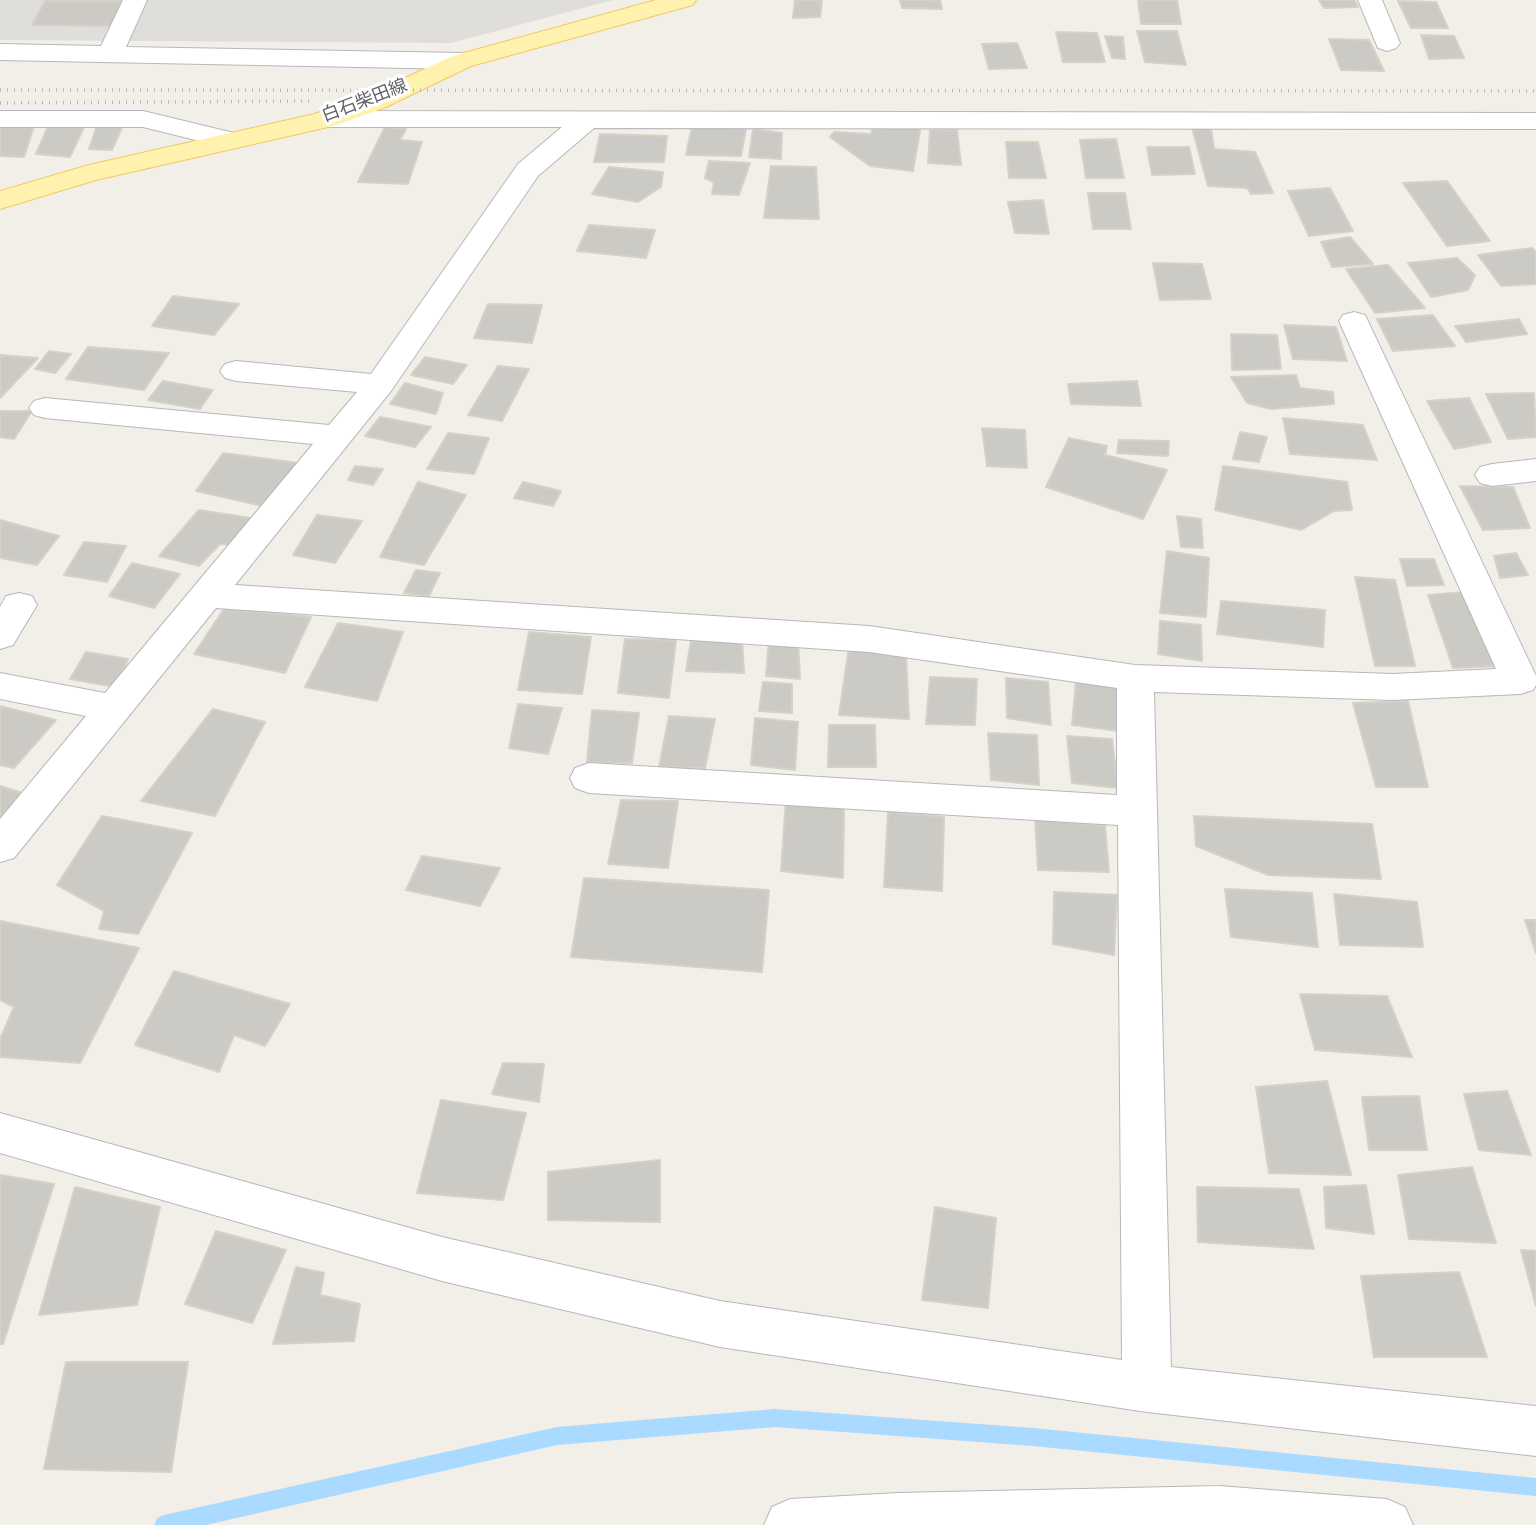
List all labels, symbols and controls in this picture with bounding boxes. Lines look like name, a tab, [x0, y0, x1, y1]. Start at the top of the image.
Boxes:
street label: 白石柴田線	[319, 76, 411, 128]

